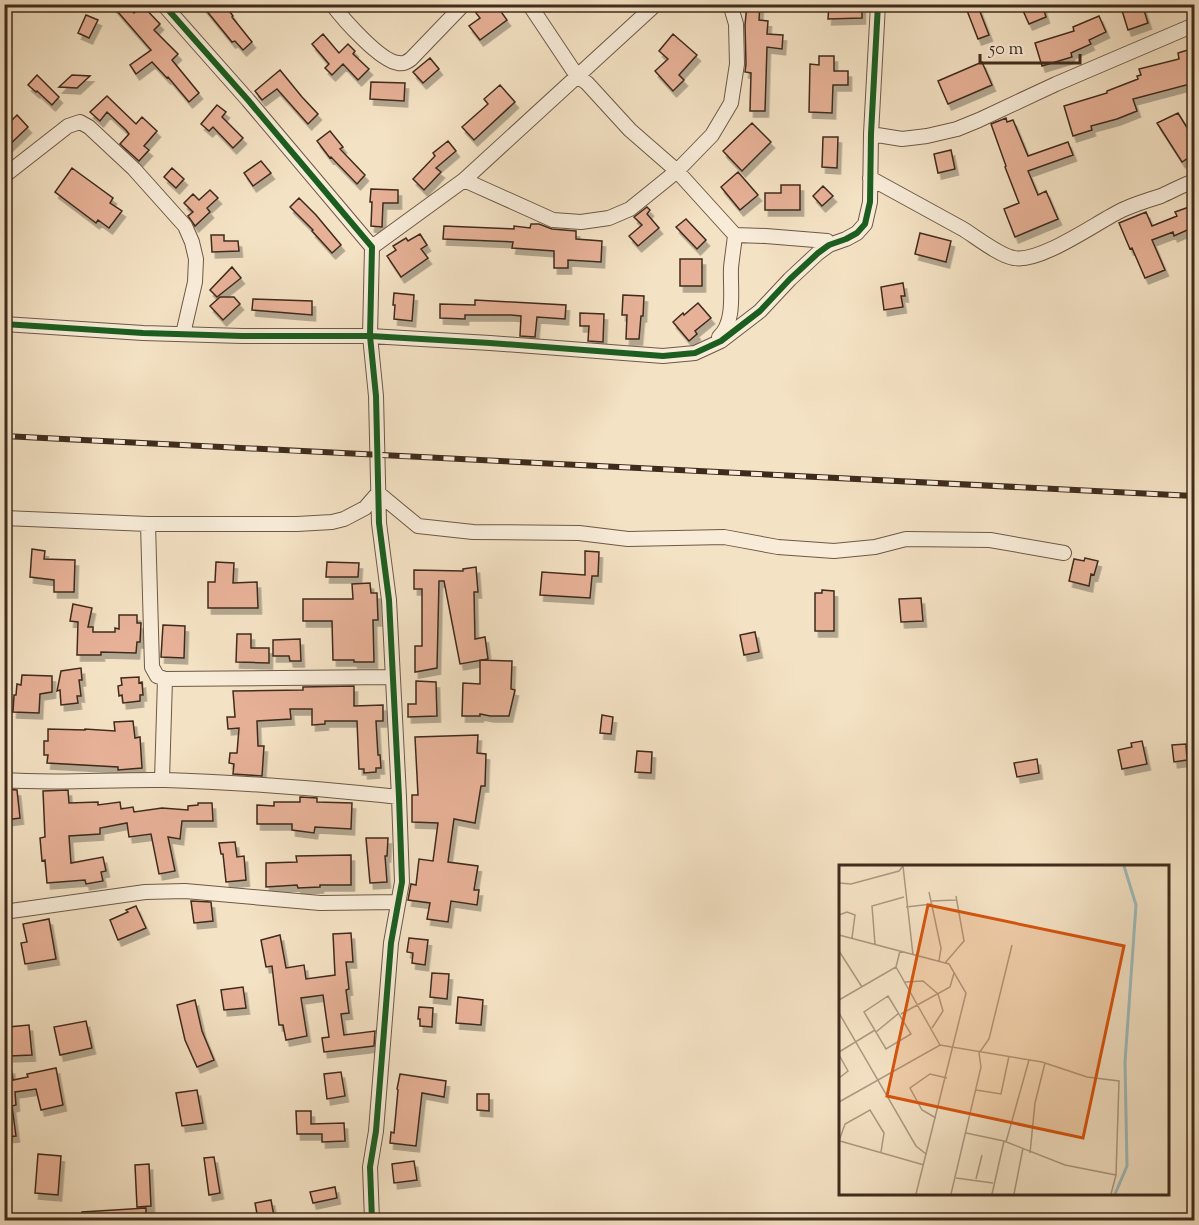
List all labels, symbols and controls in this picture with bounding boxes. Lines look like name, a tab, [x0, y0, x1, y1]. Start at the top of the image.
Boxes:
scale bar	[980, 27, 1080, 65]
text: 50 m	[988, 37, 1024, 63]
inset map	[839, 865, 1169, 1195]

